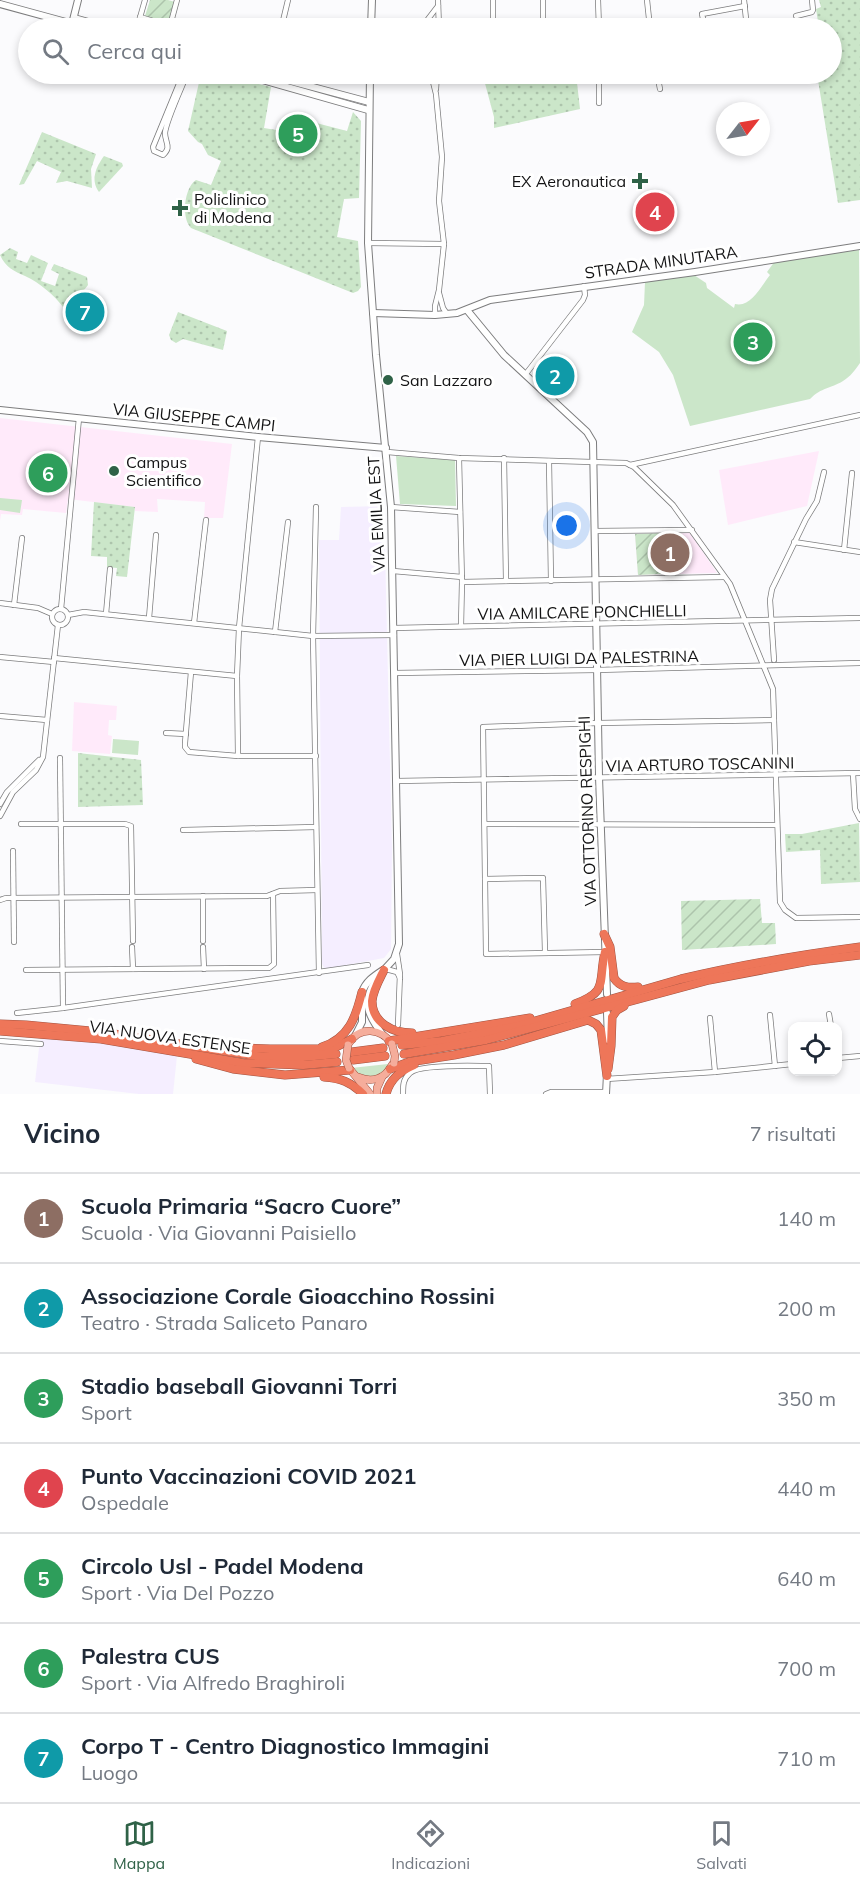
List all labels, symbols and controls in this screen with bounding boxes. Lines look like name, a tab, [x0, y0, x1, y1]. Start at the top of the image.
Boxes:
search box	[18, 18, 842, 84]
icon: search	[39, 35, 72, 68]
text: Cerca qui	[87, 37, 182, 65]
north arrow	[716, 102, 770, 156]
pin: 5	[278, 112, 318, 156]
place label: EX Aeronautica	[512, 171, 626, 191]
marker: EX Aeronautica	[631, 172, 649, 190]
place label: Policlinico di Modena	[194, 189, 272, 227]
pin: 4	[636, 190, 674, 234]
marker: Policlinico di Modena	[171, 199, 189, 217]
street label: STRADA MINUTARA	[583, 241, 739, 283]
pin: 7	[66, 290, 104, 334]
pin: 3	[734, 320, 772, 364]
pin: 2	[536, 354, 574, 398]
place label: San Lazzaro	[400, 370, 492, 390]
marker: San Lazzaro	[381, 373, 395, 387]
street label: VIA GIUSEPPE CAMPI	[112, 399, 276, 435]
pin: 6	[28, 450, 68, 496]
place label: Campus Scientifico	[126, 452, 201, 490]
street label: VIA EMILIA EST	[363, 455, 389, 572]
marker: Campus Scientifico	[107, 464, 121, 478]
your location	[552, 511, 581, 540]
pin: 1	[650, 530, 690, 576]
street label: VIA AMILCARE PONCHIELLI	[477, 600, 687, 624]
street label: VIA PIER LUIGI DA PALESTRINA	[459, 646, 699, 670]
street label: VIA OTTORINO RESPIGHI	[574, 715, 600, 907]
street label: VIA ARTURO TOSCANINI	[606, 752, 794, 776]
street label: VIA NUOVA ESTENSE	[88, 1016, 252, 1058]
map controls	[788, 1022, 842, 1076]
button: locate	[788, 1022, 842, 1076]
text: Vicino	[24, 1117, 101, 1150]
text: 7 risultati	[750, 1121, 836, 1146]
text: Scuola Primaria “Sacro Cuore”	[81, 1192, 401, 1220]
text: 1	[38, 1206, 50, 1231]
text: 140 m	[777, 1206, 836, 1231]
text: Scuola · Via Giovanni Paisiello	[81, 1220, 356, 1245]
text: Associazione Corale Gioacchino Rossini	[81, 1282, 495, 1310]
text: 2	[38, 1296, 50, 1321]
text: 200 m	[777, 1296, 836, 1321]
text: Teatro · Strada Saliceto Panaro	[81, 1310, 368, 1335]
text: Stadio baseball Giovanni Torri	[81, 1372, 397, 1400]
text: 3	[38, 1386, 50, 1411]
text: 350 m	[777, 1386, 836, 1411]
text: Sport	[81, 1400, 132, 1425]
text: Punto Vaccinazioni COVID 2021	[81, 1462, 416, 1490]
text: 4	[38, 1476, 50, 1501]
text: 440 m	[777, 1476, 836, 1501]
text: Ospedale	[81, 1490, 169, 1515]
text: Circolo Usl - Padel Modena	[81, 1552, 364, 1580]
text: 5	[38, 1566, 50, 1591]
text: 640 m	[777, 1566, 836, 1591]
text: Sport · Via Del Pozzo	[81, 1580, 274, 1605]
text: Palestra CUS	[81, 1642, 220, 1670]
text: 6	[38, 1656, 50, 1681]
text: 700 m	[777, 1656, 836, 1681]
text: Sport · Via Alfredo Braghiroli	[81, 1670, 345, 1695]
text: Corpo T - Centro Diagnostico Immagini	[81, 1732, 489, 1760]
text: 7	[38, 1746, 50, 1771]
text: 710 m	[777, 1746, 836, 1771]
text: Luogo	[81, 1760, 138, 1785]
tab: Mappa	[113, 1817, 165, 1873]
tab: Indicazioni	[391, 1817, 470, 1873]
tab: Salvati	[696, 1817, 747, 1873]

